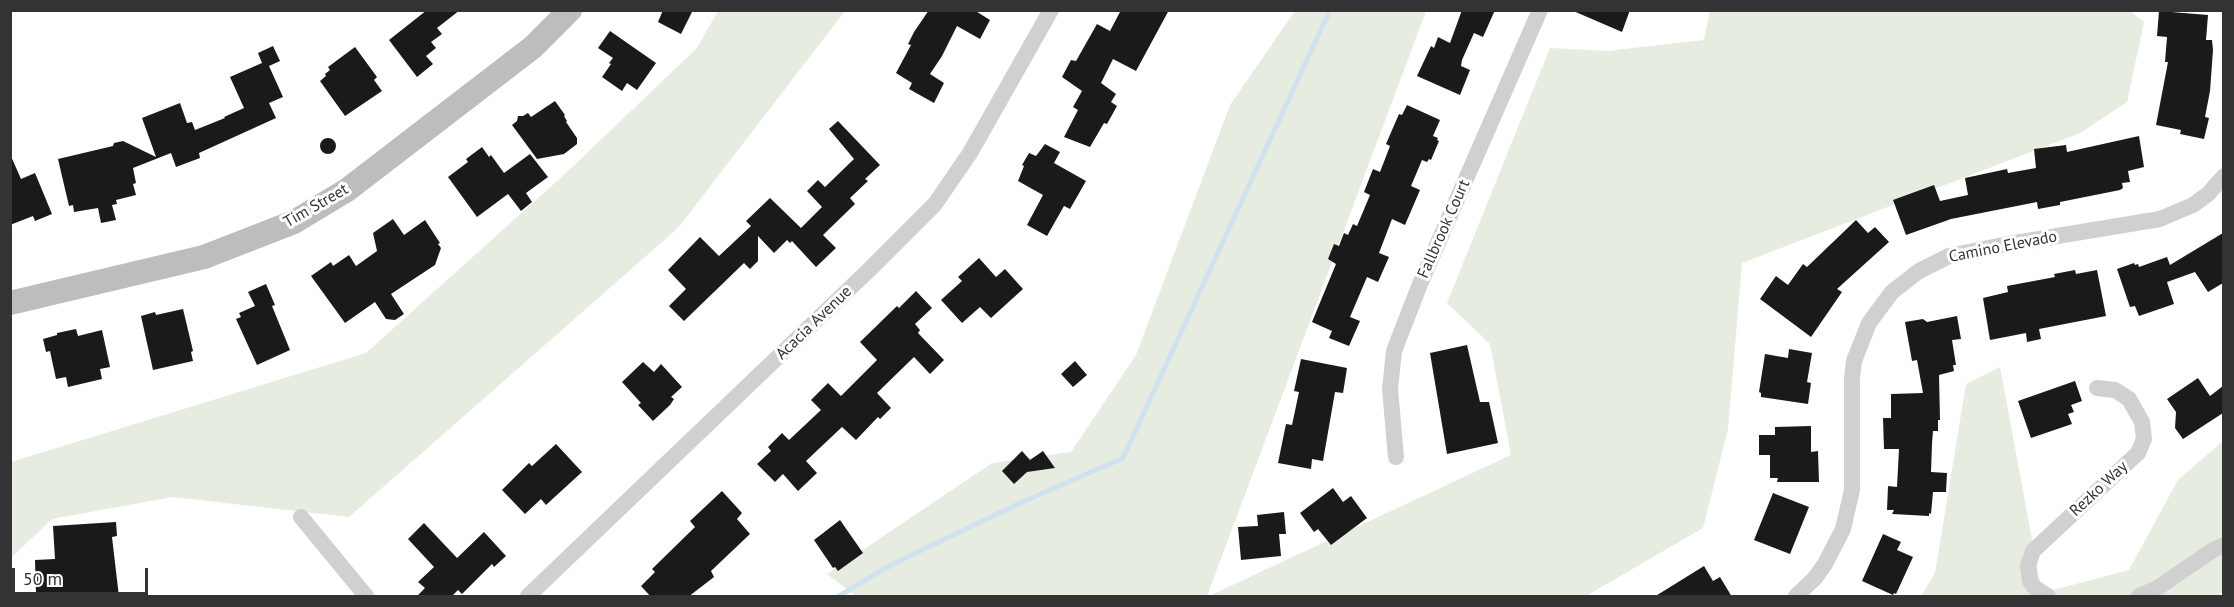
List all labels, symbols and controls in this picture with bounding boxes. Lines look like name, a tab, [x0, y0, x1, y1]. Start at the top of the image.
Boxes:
street label: Fallbrook Court	[1414, 177, 1474, 281]
street label: Tim Street	[280, 180, 352, 232]
street label: Camino Elevado	[1947, 227, 2059, 267]
street label: Acacia Avenue	[772, 282, 856, 364]
street label: Rezko Way	[2066, 457, 2132, 521]
scale bar	[15, 556, 152, 594]
text: 50 m	[23, 567, 62, 590]

